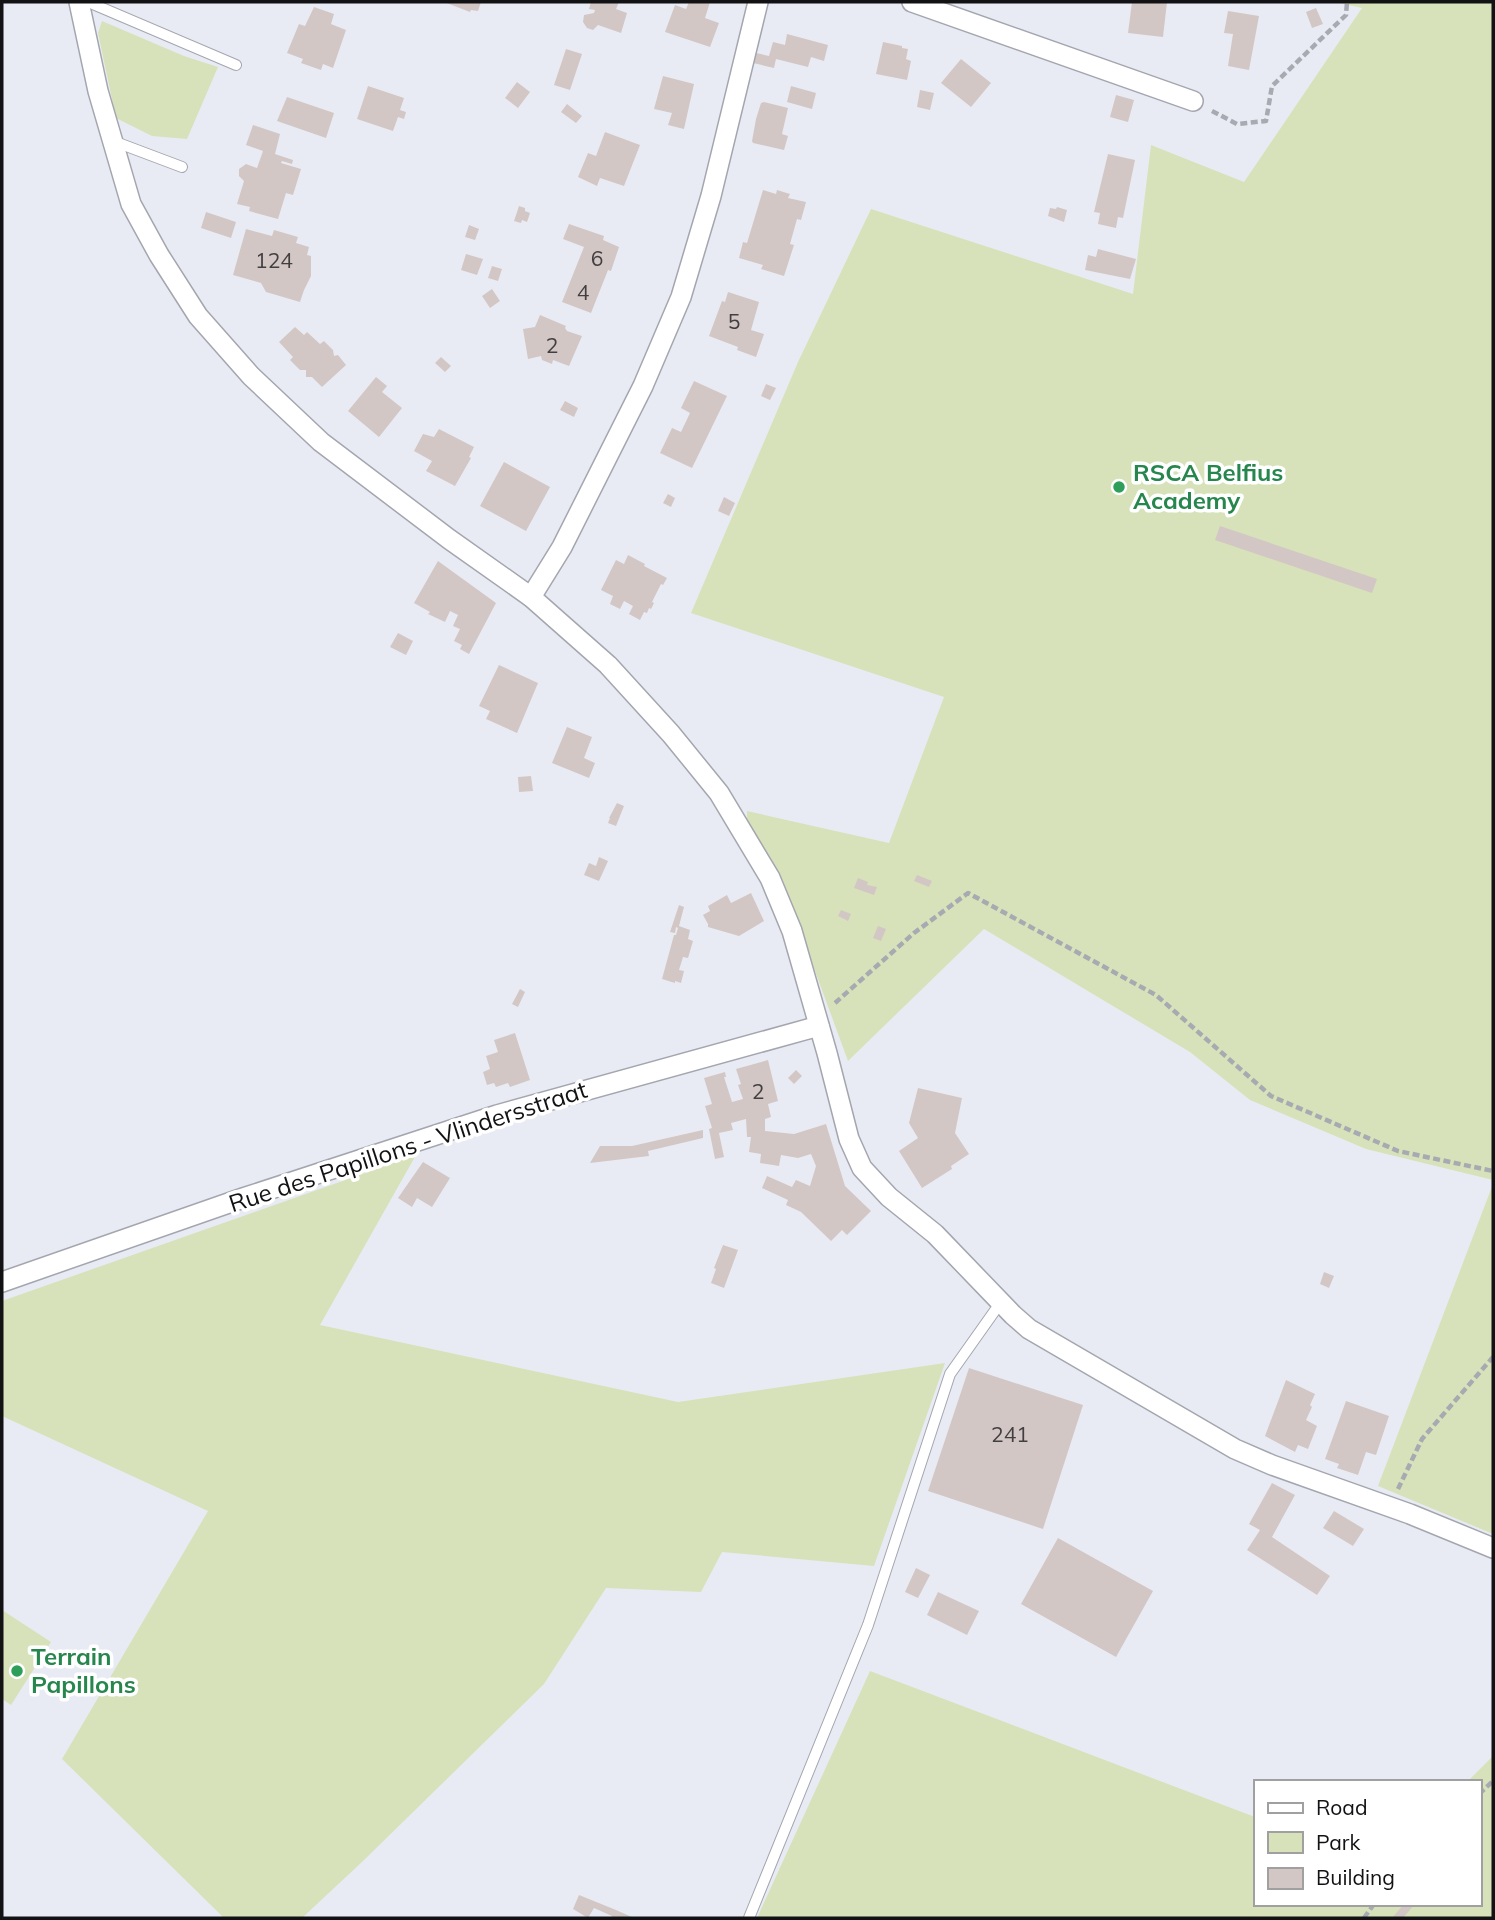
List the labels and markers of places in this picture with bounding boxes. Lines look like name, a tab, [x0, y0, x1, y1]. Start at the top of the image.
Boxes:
place label: RSCA Belfius Academy	[1133, 457, 1283, 515]
marker: RSCA Belfius Academy	[1111, 479, 1127, 495]
place label: Terrain Papillons	[31, 1641, 136, 1699]
marker: Terrain Papillons	[9, 1663, 25, 1679]

